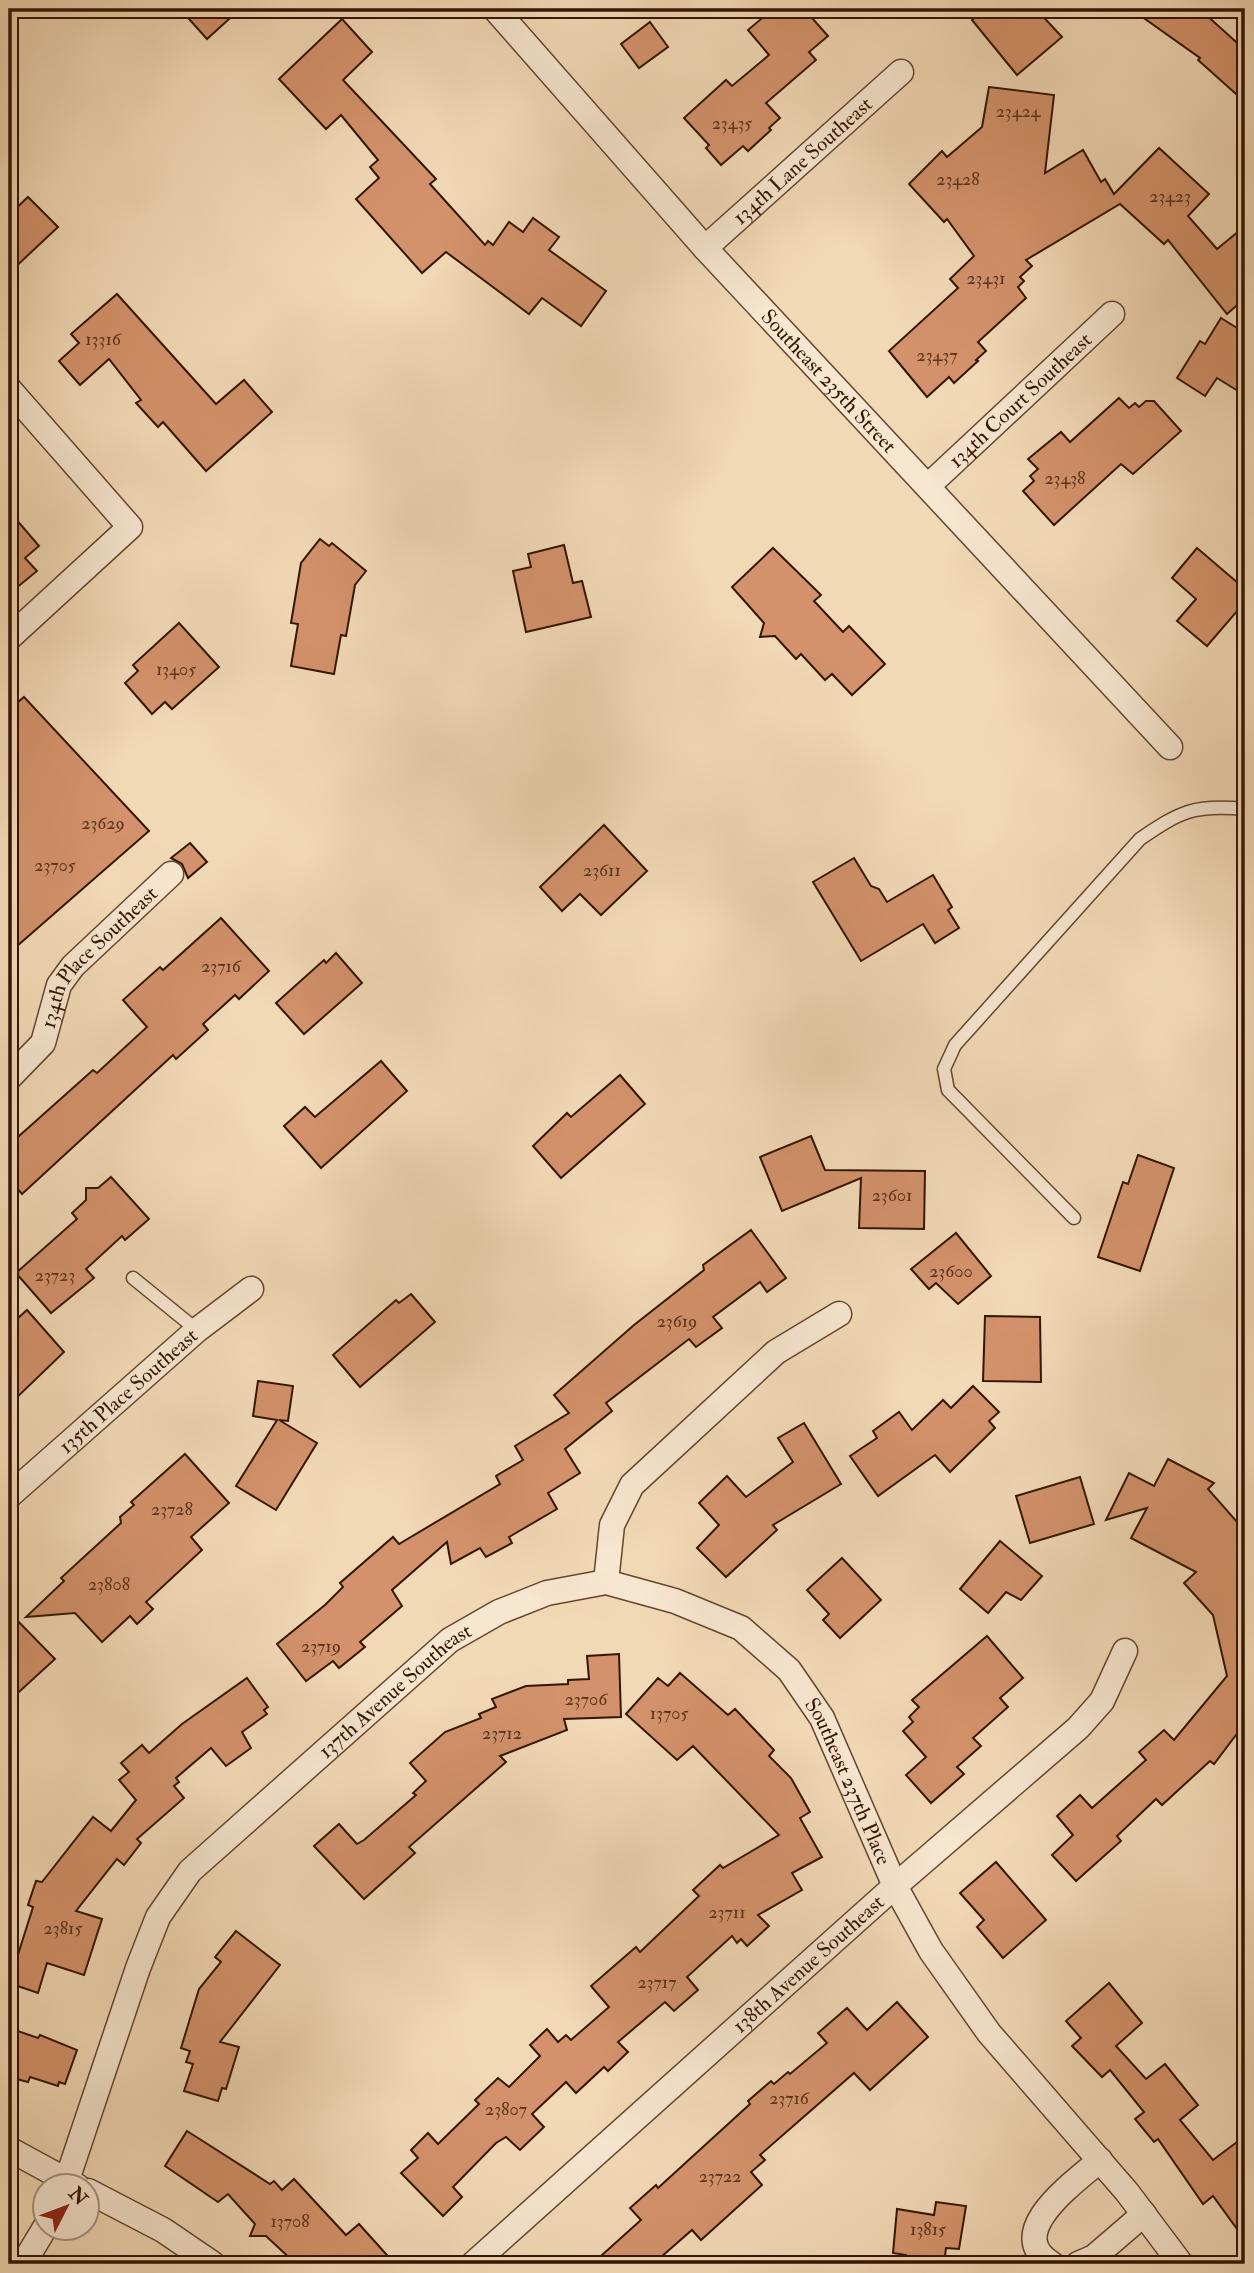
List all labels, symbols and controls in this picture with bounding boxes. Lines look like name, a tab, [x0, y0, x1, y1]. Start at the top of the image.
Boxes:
street label: 134th Lane Southeast	[727, 91, 879, 231]
house number: 23424	[996, 100, 1042, 123]
house number: 23435	[712, 112, 752, 135]
house number: 23428	[936, 168, 980, 191]
house number: 23423	[1149, 185, 1191, 208]
house number: 23431	[966, 267, 1006, 290]
street label: Southeast 235th Street	[755, 304, 902, 459]
street label: 134th Court Southeast	[943, 327, 1098, 474]
house number: 13316	[85, 328, 122, 351]
house number: 23437	[917, 344, 957, 367]
house number: 23438	[1044, 467, 1086, 490]
house number: 13405	[156, 658, 196, 681]
house number: 23629	[81, 812, 125, 835]
house number: 23705	[34, 854, 76, 877]
house number: 23611	[583, 859, 621, 882]
street label: 134th Place Southeast	[35, 880, 164, 1032]
house number: 23716	[201, 955, 242, 978]
house number: 23601	[872, 1184, 912, 1207]
house number: 23600	[929, 1260, 973, 1283]
house number: 23723	[35, 1264, 75, 1287]
house number: 23619	[657, 1310, 697, 1333]
street label: 135th Place Southeast	[53, 1322, 204, 1460]
house number: 23728	[151, 1498, 193, 1521]
house number: 23808	[88, 1573, 130, 1596]
street label: 137th Avenue Southeast	[313, 1617, 477, 1765]
house number: 23719	[301, 1635, 341, 1658]
house number: 23706	[565, 1688, 608, 1711]
street label: Southeast 237th Place	[798, 1693, 897, 1869]
house number: 13705	[650, 1702, 688, 1725]
house number: 23712	[482, 1722, 522, 1745]
street label: 138th Avenue Southeast	[727, 1889, 890, 2039]
house number: 23711	[708, 1901, 746, 1924]
house number: 23815	[44, 1917, 82, 1940]
house number: 23717	[638, 1971, 676, 1994]
house number: 23716	[769, 2087, 810, 2110]
house number: 23807	[485, 2098, 527, 2121]
house number: 23722	[699, 2165, 741, 2188]
north arrow	[32, 2172, 102, 2242]
text: N	[63, 2181, 93, 2211]
house number: 13708	[270, 2210, 310, 2233]
house number: 13815	[910, 2218, 946, 2241]

